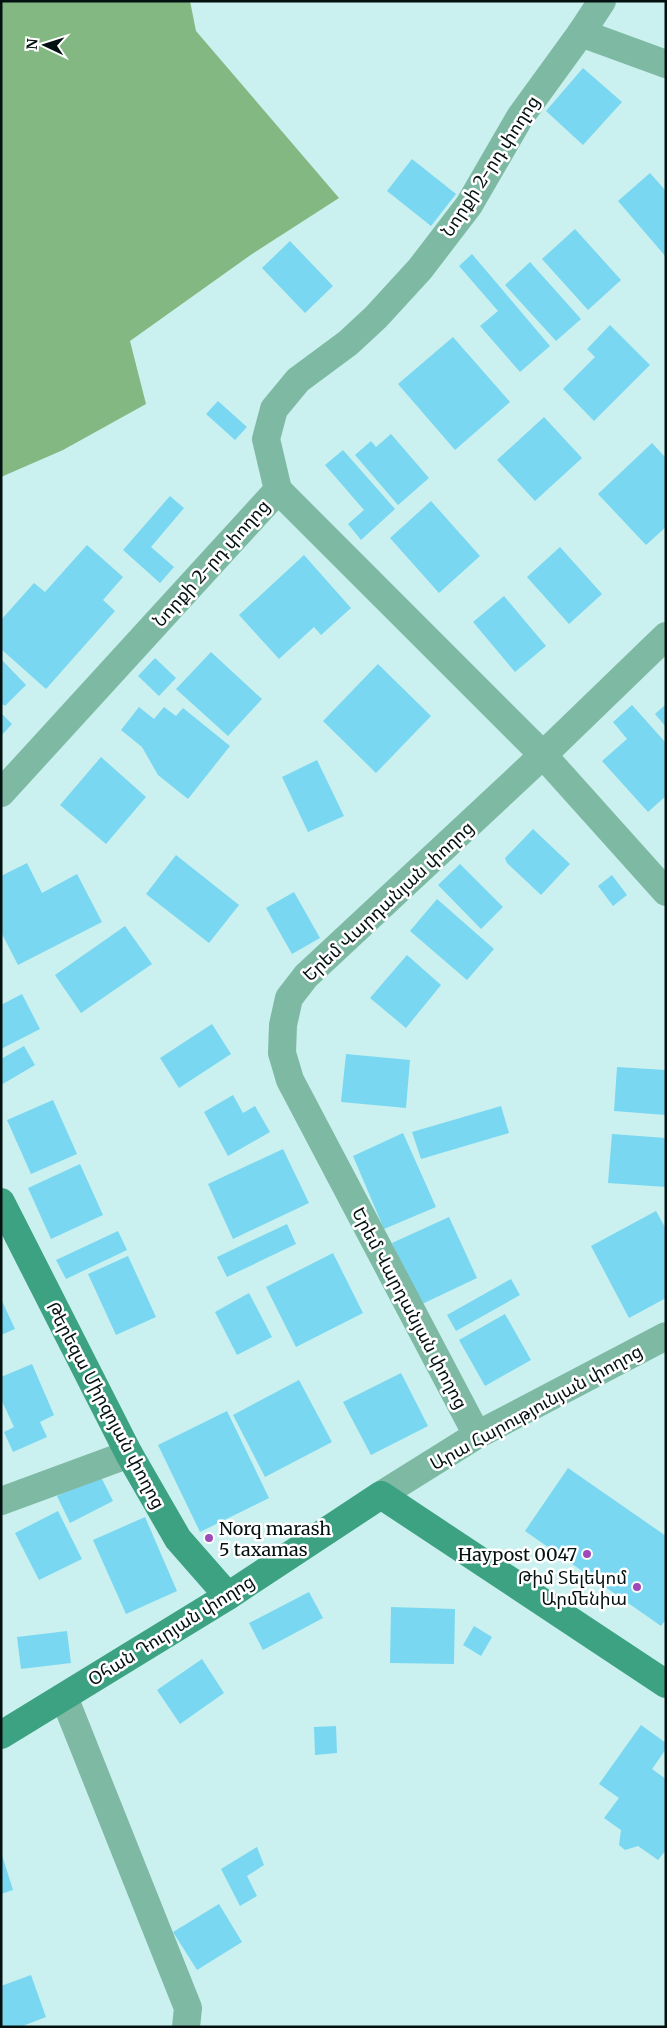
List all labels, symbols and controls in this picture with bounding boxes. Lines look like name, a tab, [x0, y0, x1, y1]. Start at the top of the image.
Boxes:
north arrow	[20, 20, 70, 70]
text: N	[23, 38, 41, 50]
street label: Նորքի 2-րդ փողոց	[436, 91, 544, 241]
street label: Նորքի 2-րդ փողոց	[148, 494, 274, 632]
street label: Երեմ Վարդանյան փողոց	[298, 816, 478, 986]
street label: Երեմ Վարդանյան փողոց	[347, 1203, 473, 1413]
street label: Թերեզա Միրզոյան փողոց	[42, 1298, 170, 1512]
street label: Արա Հարությունյան փողոց	[426, 1339, 646, 1475]
place label: Norq marash 5 taxamas	[219, 1517, 331, 1561]
marker: Norq marash 5 taxamas	[203, 1532, 215, 1544]
place label: Haypost 0047	[458, 1543, 577, 1566]
marker: Haypost 0047	[581, 1548, 593, 1560]
place label: Թիմ Տելեկոմ Արմենիա	[518, 1566, 627, 1610]
street label: Օհան Դուրյան փողոց	[83, 1569, 259, 1691]
marker: Թիմ Տելեկոմ Արմենիա	[631, 1581, 643, 1593]

